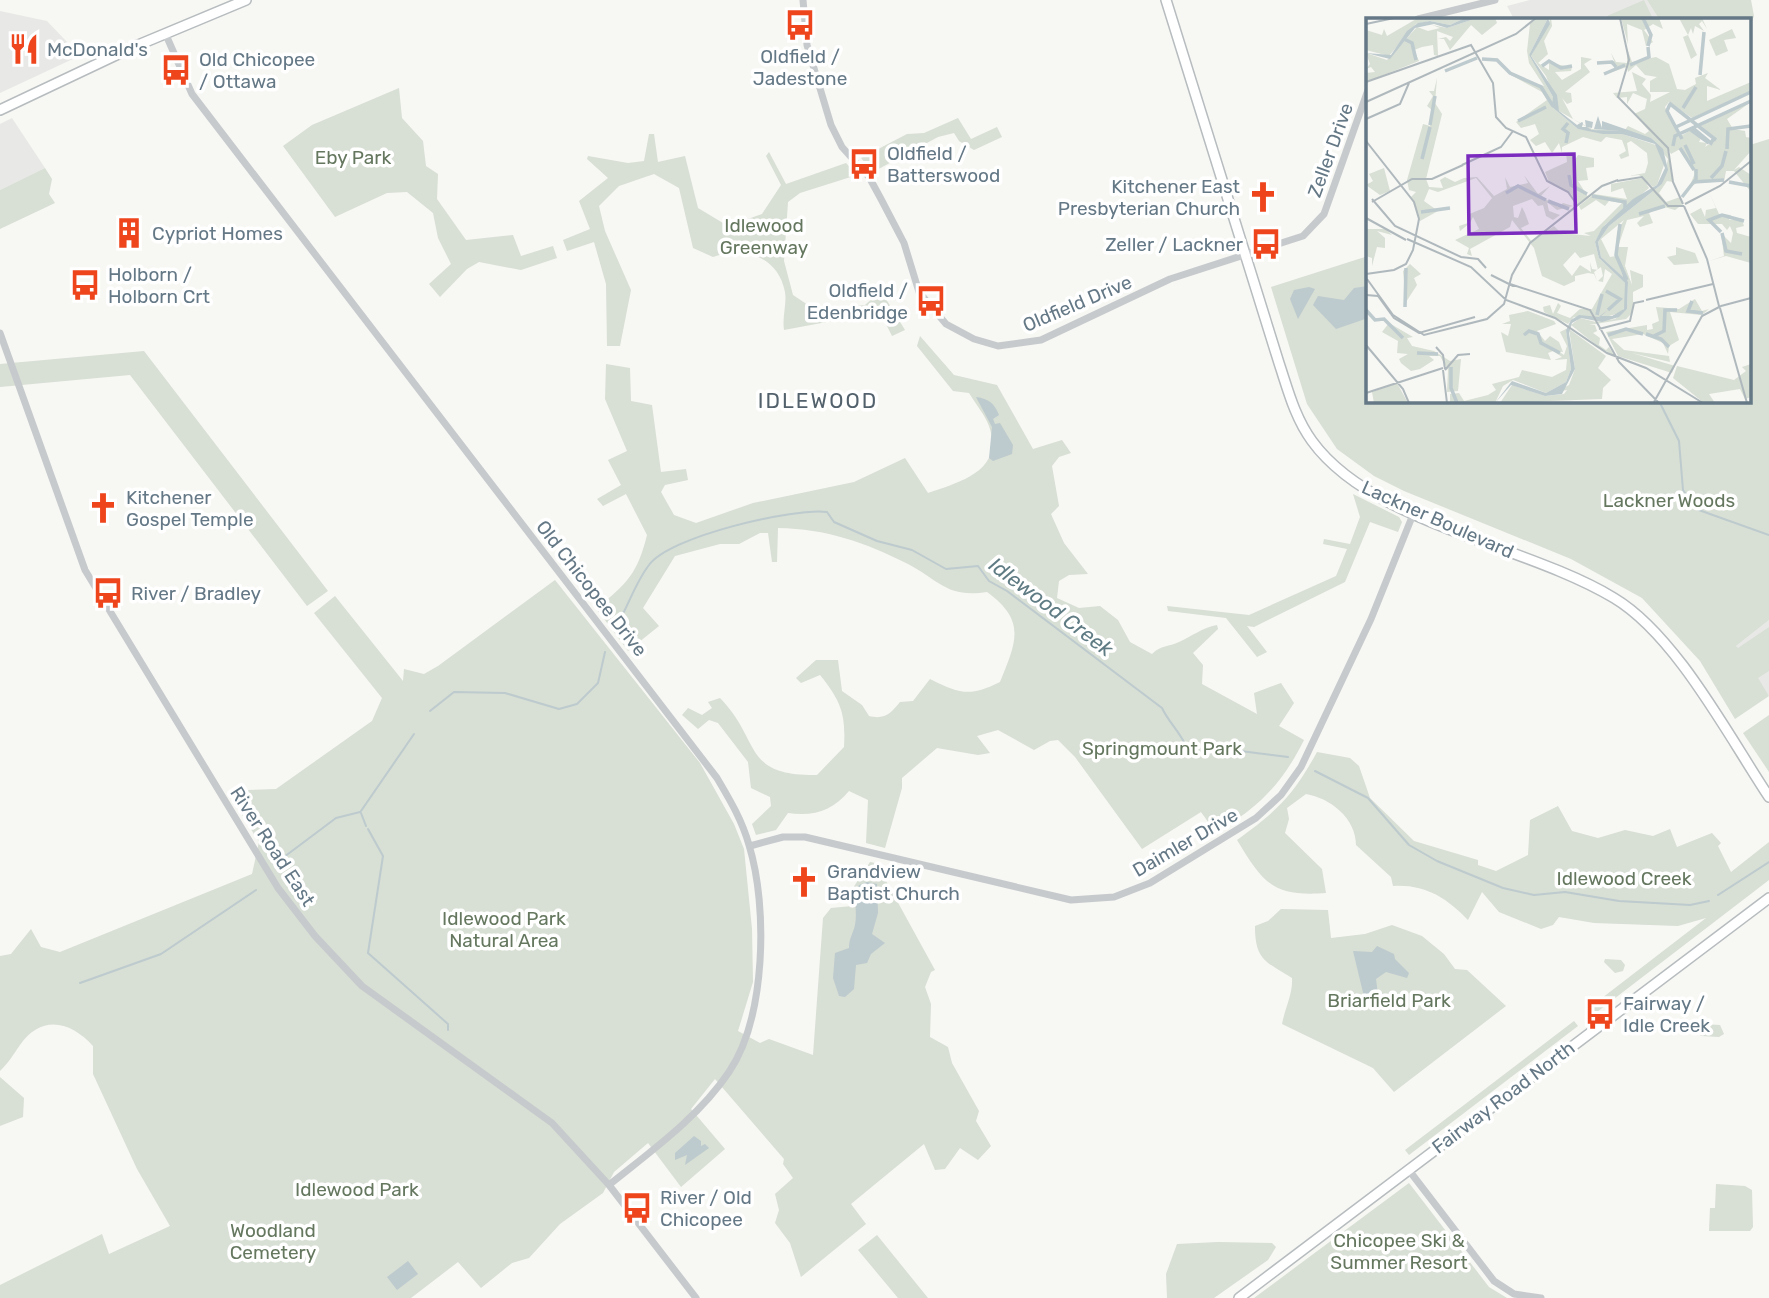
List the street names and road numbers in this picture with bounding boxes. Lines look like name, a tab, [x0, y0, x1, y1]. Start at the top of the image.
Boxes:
street label: Zeller Drive	[1303, 100, 1358, 201]
street label: Oldfield Drive	[1019, 270, 1135, 337]
street label: Lackner Boulevard	[1358, 476, 1517, 563]
street label: Old Chicopee Drive	[531, 516, 652, 661]
street label: River Road East	[225, 782, 320, 911]
street label: Daimler Drive	[1129, 803, 1242, 882]
street label: Fairway Road North	[1427, 1036, 1579, 1159]

